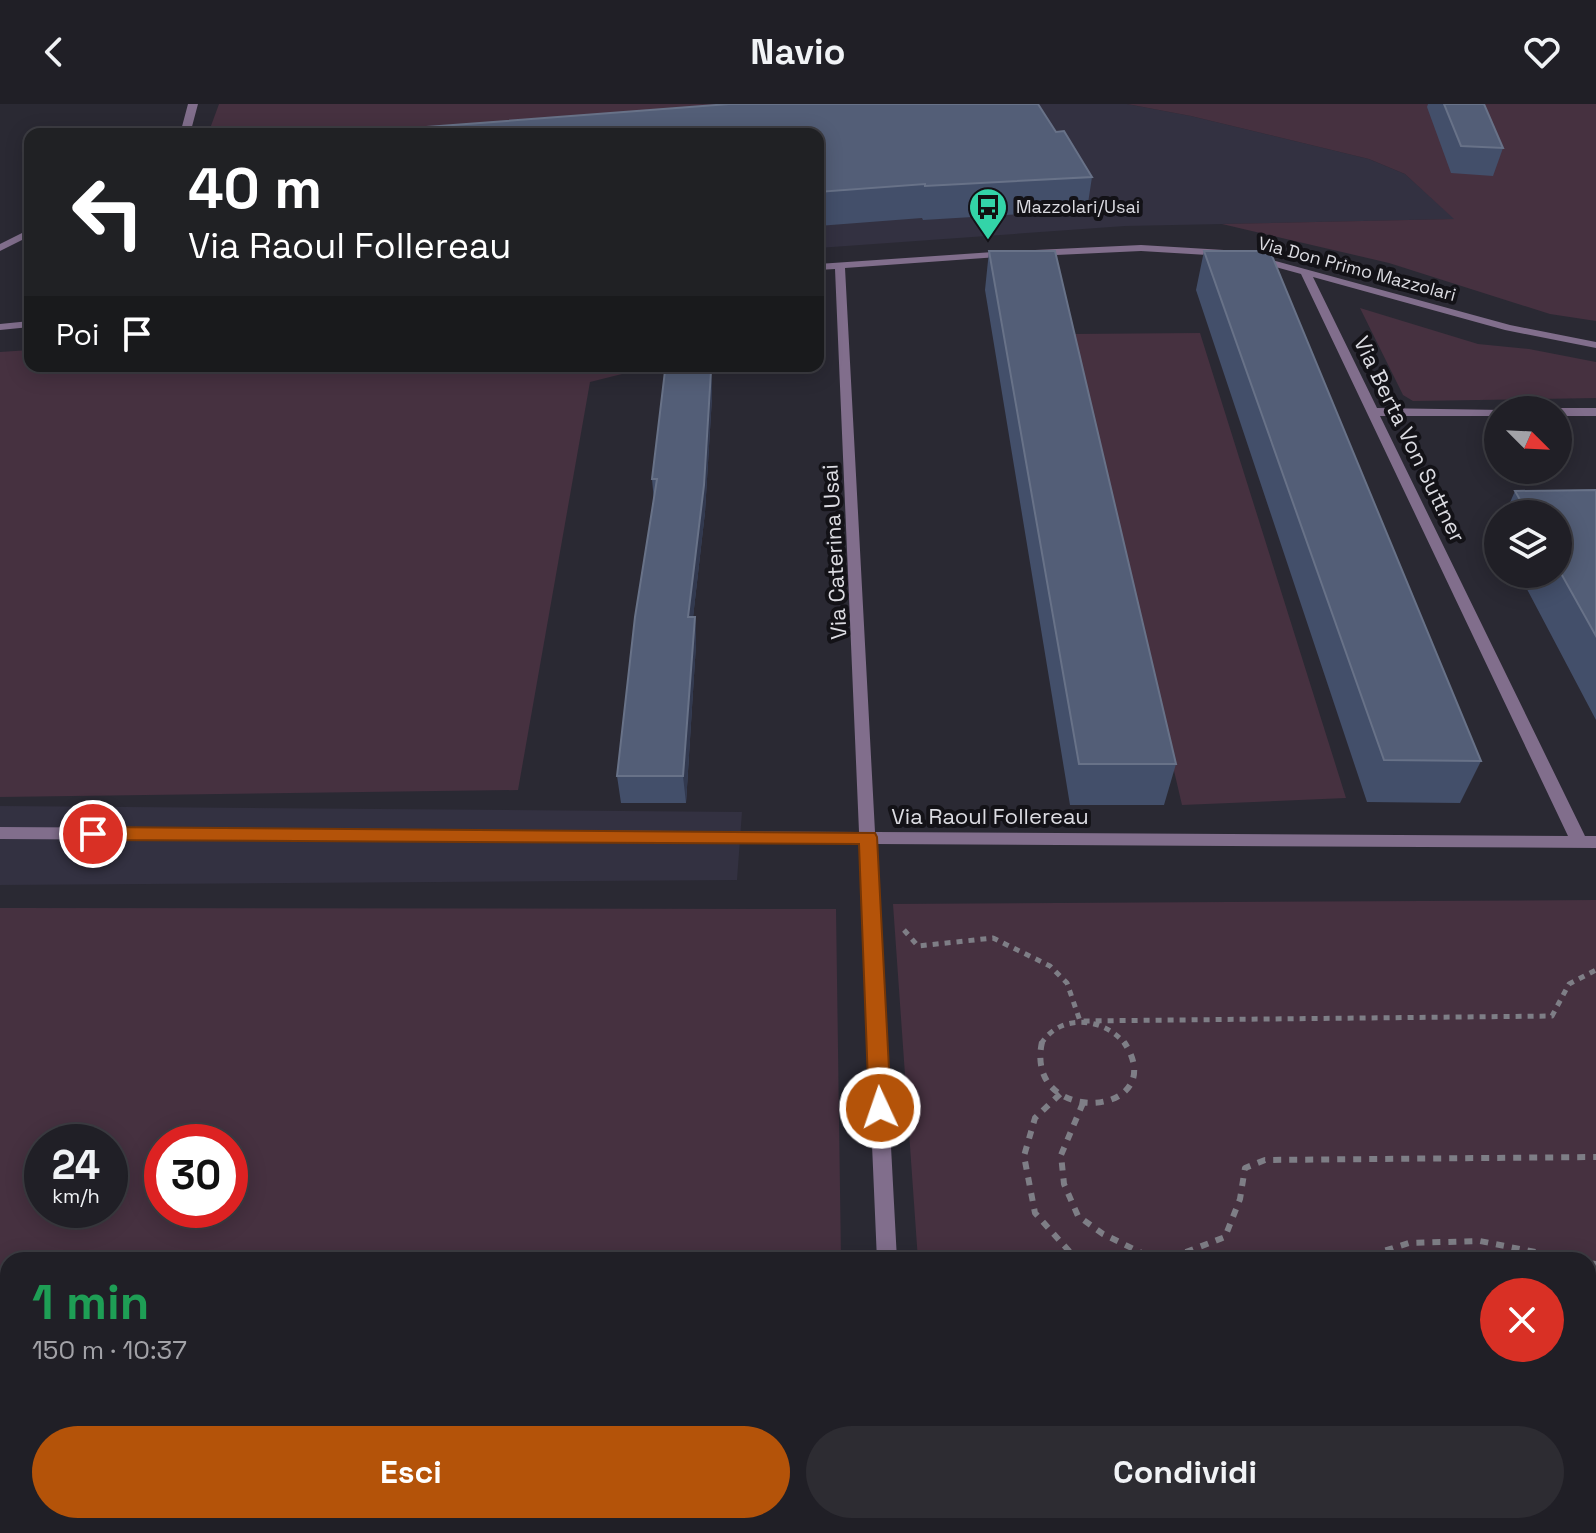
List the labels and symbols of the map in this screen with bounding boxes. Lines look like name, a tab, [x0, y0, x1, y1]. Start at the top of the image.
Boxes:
bus stop icon: Mazzolari/Usai	[967, 186, 1009, 241]
place label: Mazzolari/Usai	[1016, 195, 1140, 218]
street label: Via Don Primo Mazzolari	[1256, 231, 1459, 306]
street label: Via Berta Von Suttner	[1348, 331, 1472, 547]
north arrow	[1484, 396, 1572, 484]
street label: Via Caterina Usai	[815, 463, 853, 641]
pin	[59, 800, 127, 868]
street label: Via Raoul Follereau	[891, 802, 1089, 830]
position arrow	[838, 1066, 922, 1150]
speed limit sign: 30	[144, 1124, 248, 1228]

